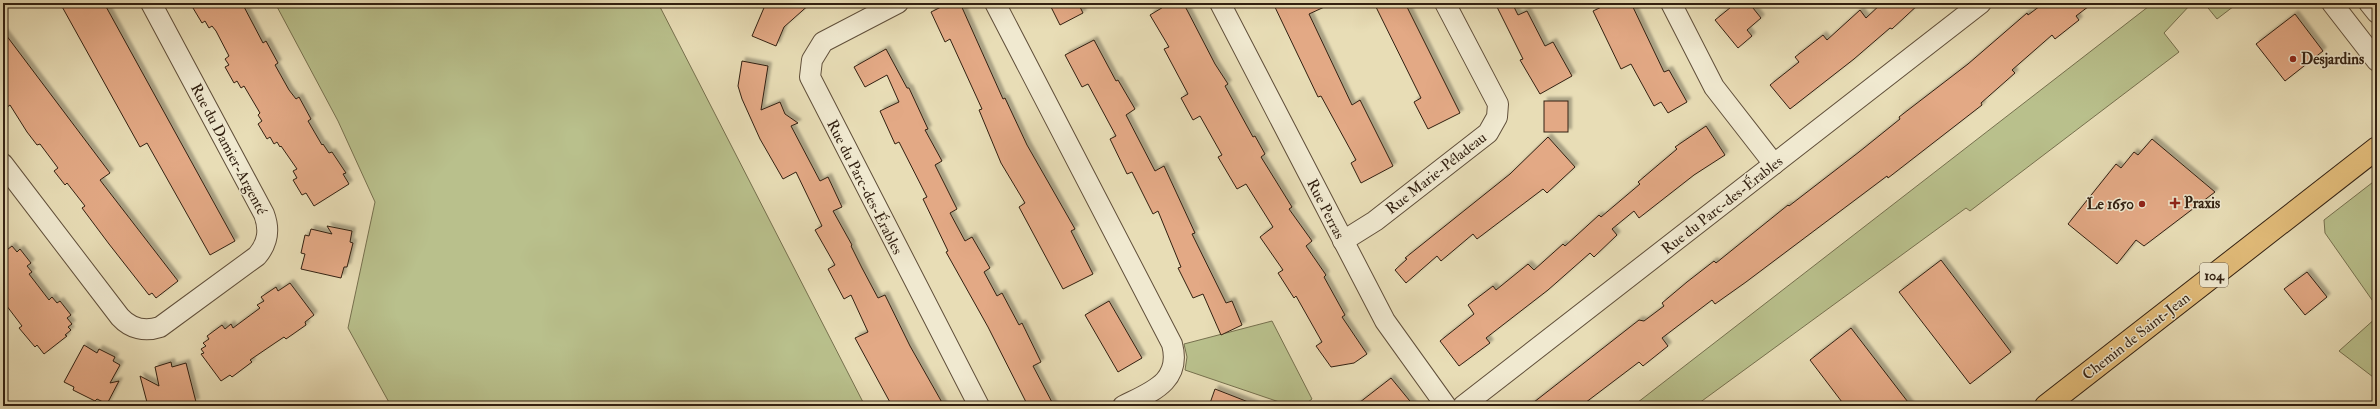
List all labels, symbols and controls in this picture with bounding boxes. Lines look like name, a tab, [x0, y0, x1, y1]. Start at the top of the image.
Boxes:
place label: Desjardins	[2301, 50, 2364, 69]
marker: Desjardins	[2288, 54, 2298, 64]
street label: Rue du Damier-Argenté	[186, 80, 271, 219]
street label: Rue du Parc-des-Érables	[822, 116, 909, 258]
street label: Rue Marie-Péladeau	[1382, 128, 1491, 219]
street label: Rue du Parc-des-Érables	[1657, 151, 1787, 259]
street label: Rue Perras	[1302, 176, 1349, 242]
place label: Praxis	[2184, 194, 2220, 213]
place label: Le 1650	[2087, 195, 2134, 214]
marker: Praxis	[2169, 197, 2181, 209]
marker: Le 1650	[2137, 199, 2147, 209]
road number: 104	[2200, 263, 2228, 287]
street label: Chemin de Saint-Jean	[2079, 288, 2195, 385]

